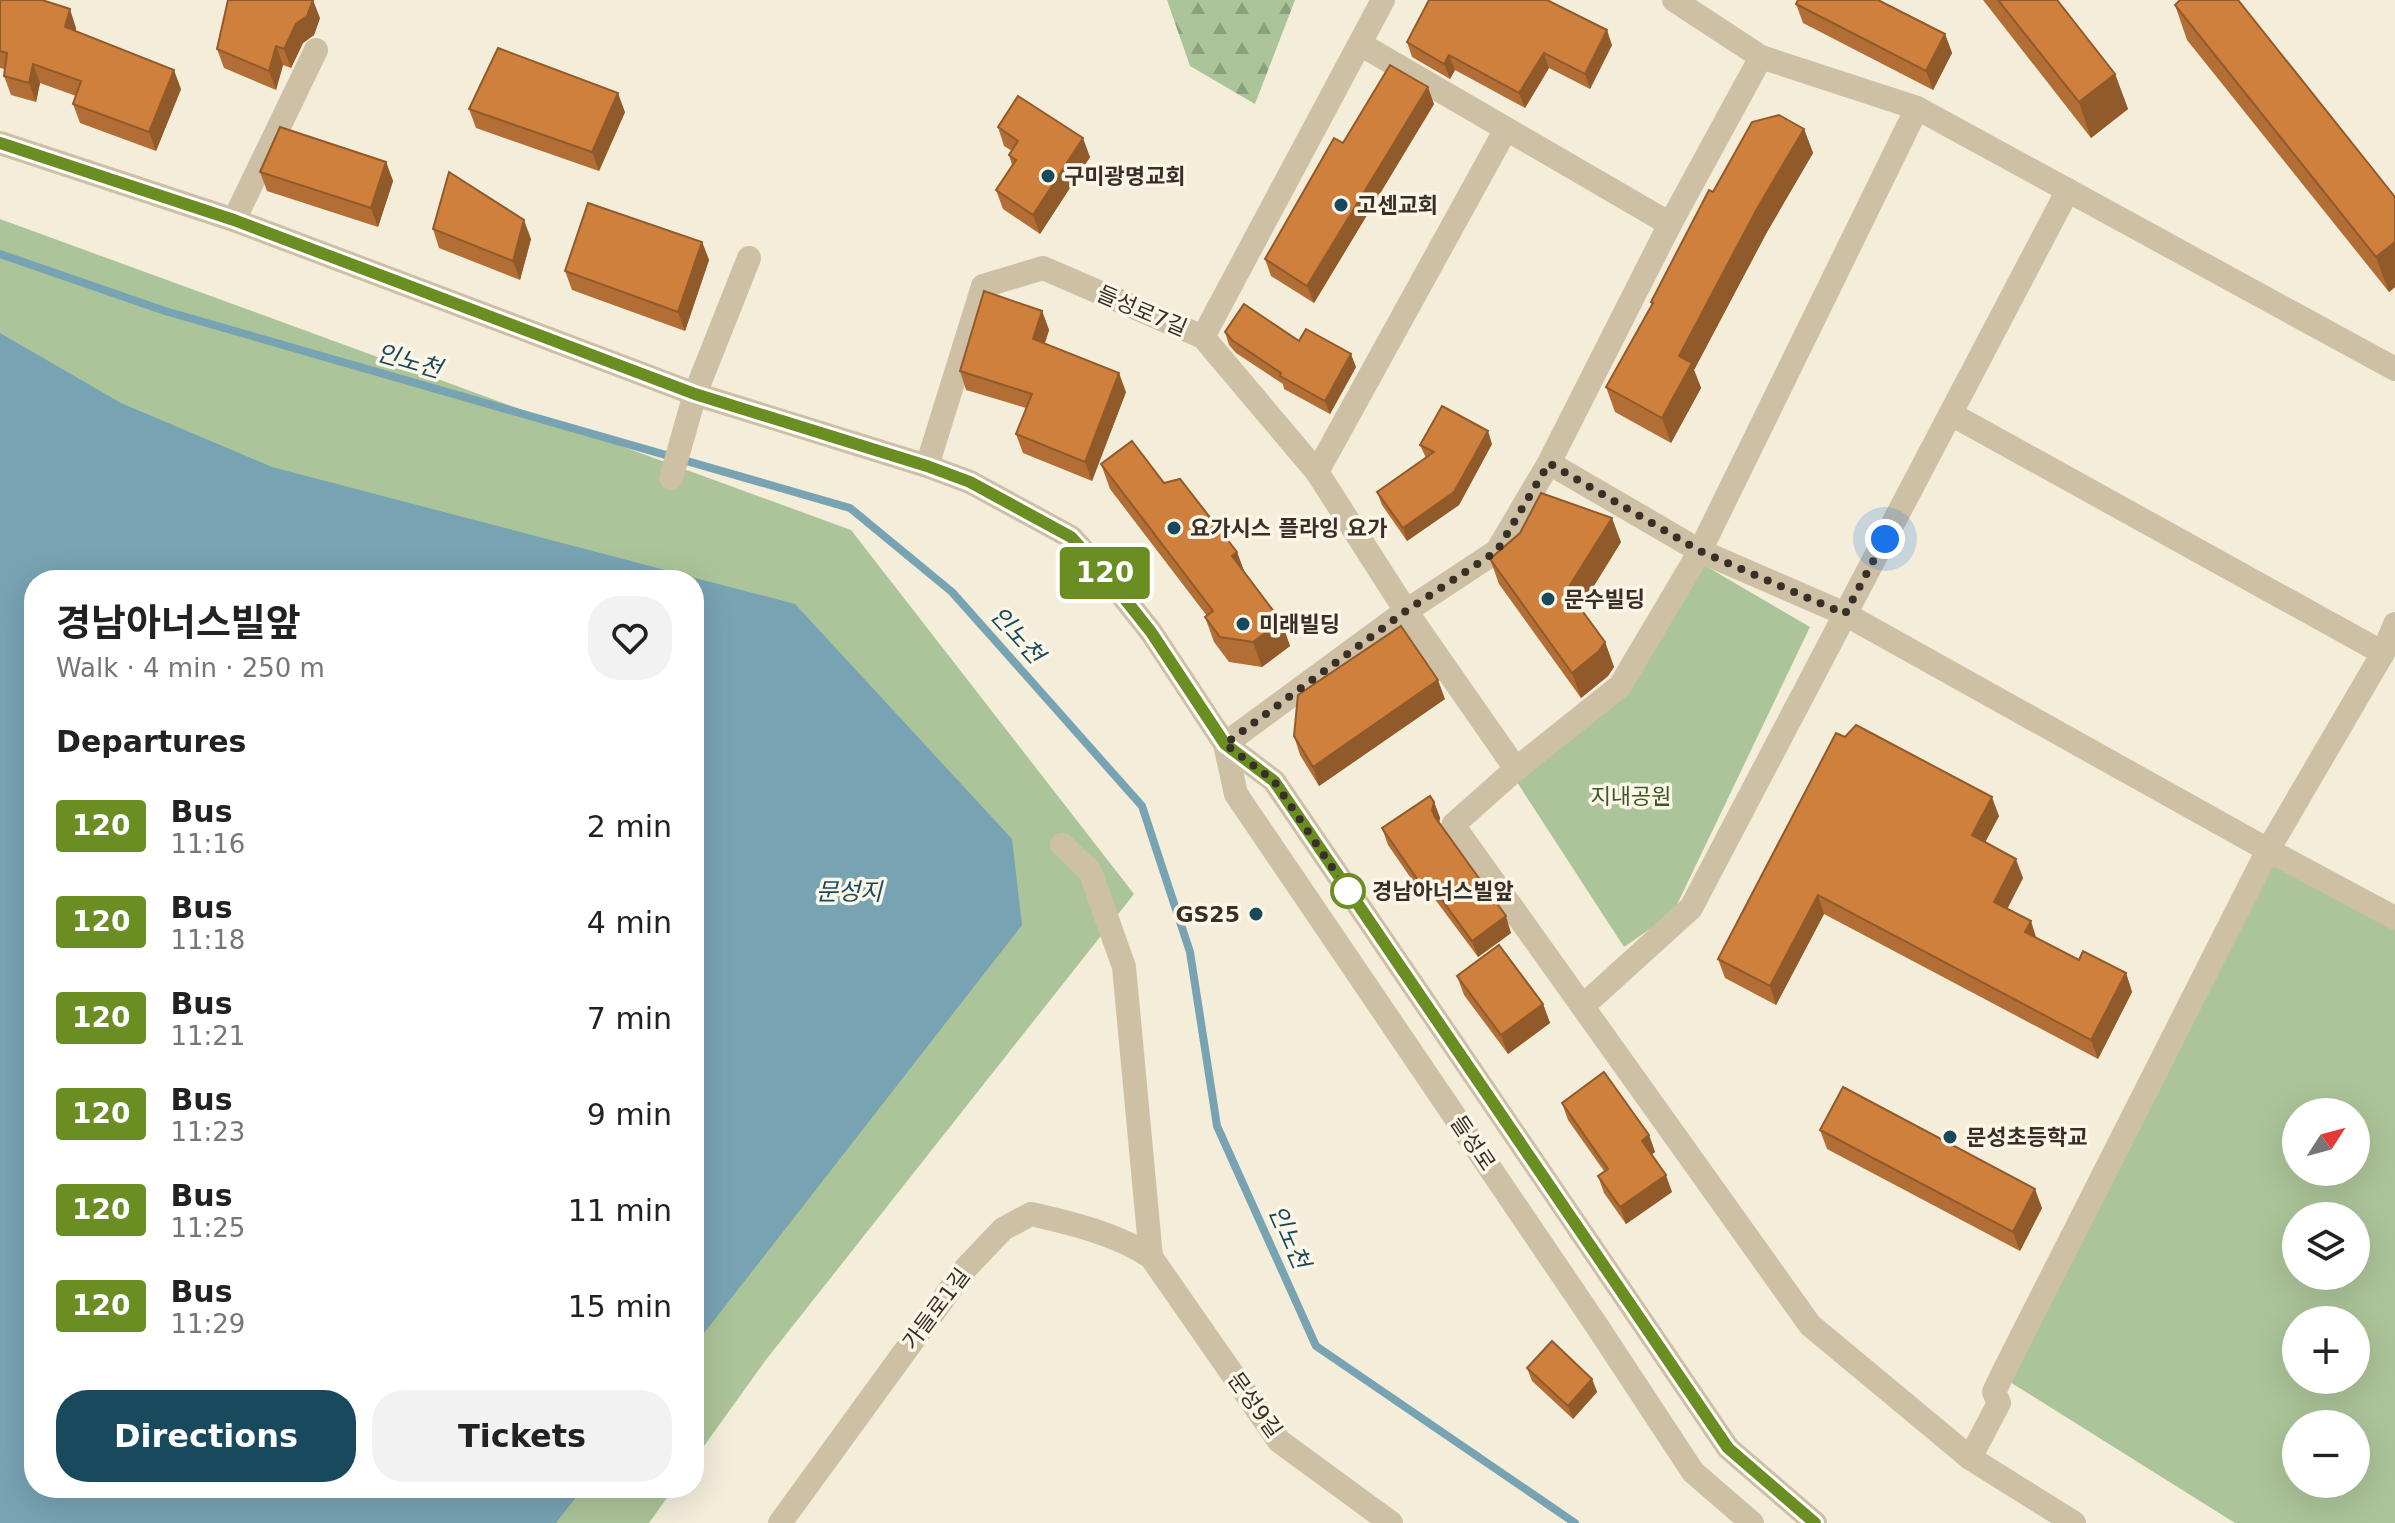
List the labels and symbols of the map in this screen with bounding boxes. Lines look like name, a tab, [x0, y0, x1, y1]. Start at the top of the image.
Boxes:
place label: 구미광명교회	[1064, 164, 1185, 189]
marker: 구미광명교회	[1039, 167, 1057, 185]
place label: 고센교회	[1357, 193, 1438, 218]
marker: 고센교회	[1332, 196, 1350, 214]
street label: 들성로7길	[1093, 281, 1191, 341]
water label: 인노천	[373, 338, 447, 384]
place label: 요가시스 플라잉 요가	[1190, 516, 1387, 541]
marker: 요가시스 플라잉 요가	[1165, 519, 1183, 537]
your location	[1865, 519, 1905, 559]
line badge: 120	[1059, 547, 1151, 599]
place label: 문수빌딩	[1564, 587, 1645, 612]
marker: 문수빌딩	[1539, 590, 1557, 608]
water label: 인노천	[984, 601, 1052, 671]
place label: 미래빌딩	[1259, 612, 1340, 637]
marker: 미래빌딩	[1234, 615, 1252, 633]
park label: 지내공원	[1591, 784, 1671, 809]
marker: 경남아너스빌앞	[1331, 874, 1365, 908]
water label: 문성지	[816, 878, 884, 906]
place label: 경남아너스빌앞	[1372, 879, 1514, 904]
place label: GS25	[1175, 902, 1240, 927]
marker: GS25	[1247, 905, 1265, 923]
north arrow	[2282, 1098, 2370, 1186]
street label: 들성로	[1446, 1111, 1500, 1175]
place label: 문성초등학교	[1966, 1125, 2087, 1150]
marker: 문성초등학교	[1941, 1128, 1959, 1146]
water label: 인노천	[1263, 1201, 1316, 1276]
street label: 가들로1길	[897, 1264, 975, 1354]
street label: 문성9길	[1223, 1367, 1287, 1443]

